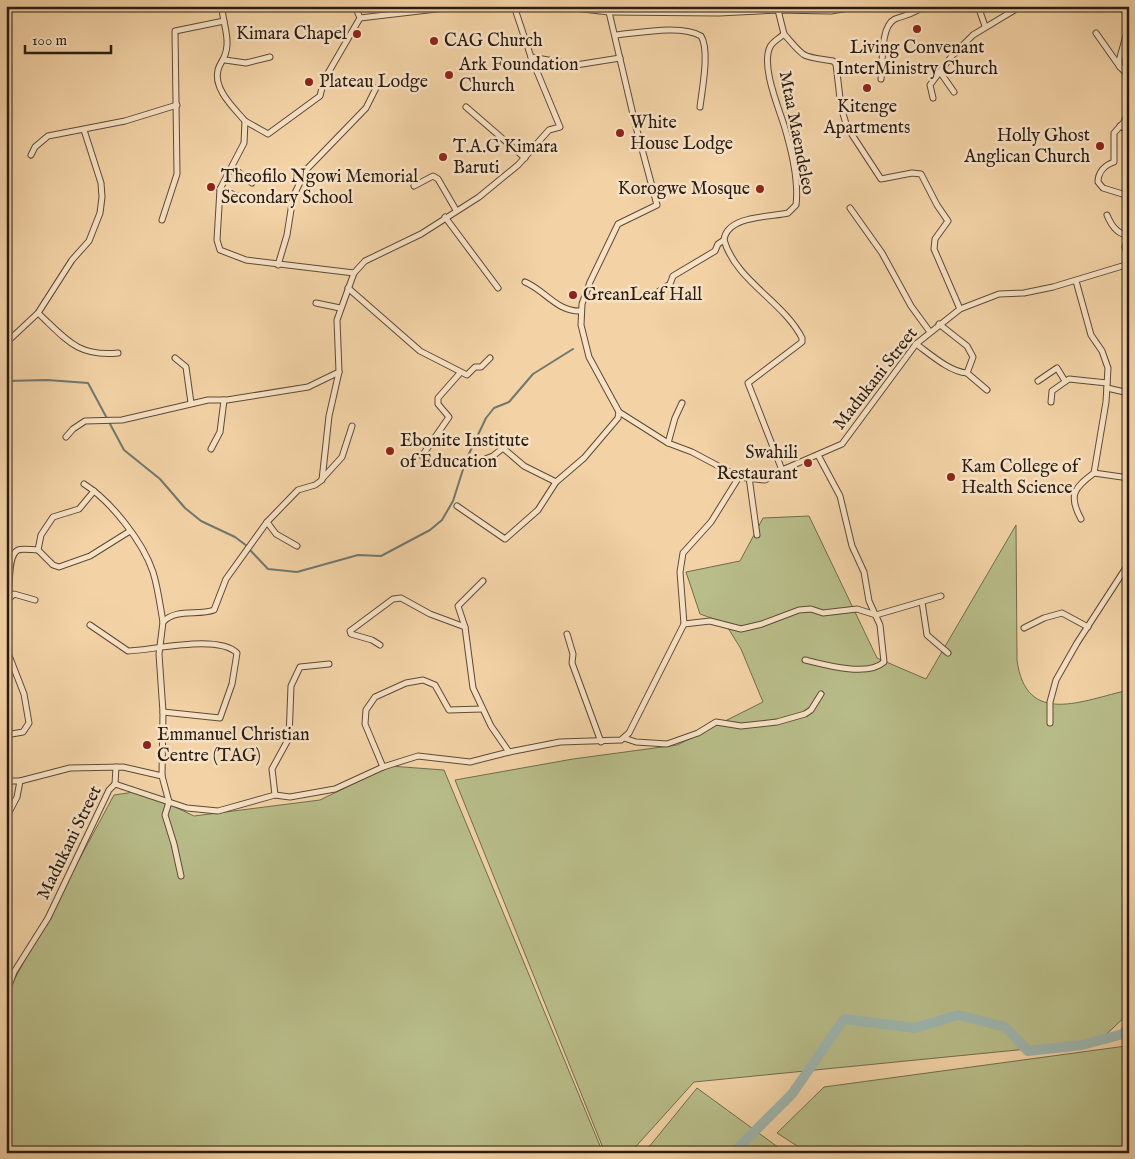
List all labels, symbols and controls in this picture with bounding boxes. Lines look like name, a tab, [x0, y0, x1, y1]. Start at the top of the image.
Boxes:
scale bar	[25, 22, 111, 54]
place label: Kimara Chapel	[236, 23, 347, 46]
marker: Living Convenant InterMinistry Church	[911, 23, 923, 35]
marker: Kimara Chapel	[351, 28, 363, 40]
place label: CAG Church	[444, 30, 543, 53]
text: 100 m	[32, 31, 68, 50]
marker: CAG Church	[428, 35, 440, 47]
place label: Living Convenant InterMinistry Church	[836, 37, 998, 81]
place label: Ark Foundation Church	[458, 54, 579, 98]
marker: Ark Foundation Church	[443, 69, 455, 81]
street label: Mtaa Maendeleo	[773, 69, 819, 197]
place label: Plateau Lodge	[319, 71, 428, 94]
marker: Plateau Lodge	[303, 76, 315, 88]
marker: Kitenge Apartments	[861, 82, 873, 94]
place label: Kitenge Apartments	[823, 96, 910, 140]
place label: White House Lodge	[630, 112, 733, 156]
place label: Holly Ghost Anglican Church	[963, 125, 1090, 169]
marker: White House Lodge	[614, 127, 626, 139]
place label: T.A.G Kimara Baruti	[453, 136, 558, 180]
marker: Holly Ghost Anglican Church	[1094, 140, 1106, 152]
marker: T.A.G Kimara Baruti	[437, 151, 449, 163]
place label: Theofilo Ngowi Memorial Secondary School	[221, 166, 418, 210]
place label: Korogwe Mosque	[618, 178, 750, 201]
marker: Theofilo Ngowi Memorial Secondary School	[205, 181, 217, 193]
marker: Korogwe Mosque	[754, 183, 766, 195]
place label: GreanLeaf Hall	[583, 284, 702, 307]
marker: GreanLeaf Hall	[567, 289, 579, 301]
street label: Madukani Street	[829, 323, 923, 435]
place label: Ebonite Institute of Education	[400, 430, 529, 474]
place label: Swahili Restaurant	[716, 442, 798, 486]
marker: Ebonite Institute of Education	[384, 445, 396, 457]
place label: Kam College of Health Science	[961, 456, 1082, 500]
marker: Swahili Restaurant	[802, 457, 814, 469]
marker: Kam College of Health Science	[945, 471, 957, 483]
place label: Emmanuel Christian Centre (TAG)	[157, 724, 310, 768]
marker: Emmanuel Christian Centre (TAG)	[141, 739, 153, 751]
street label: Madukani Street	[32, 782, 108, 904]

